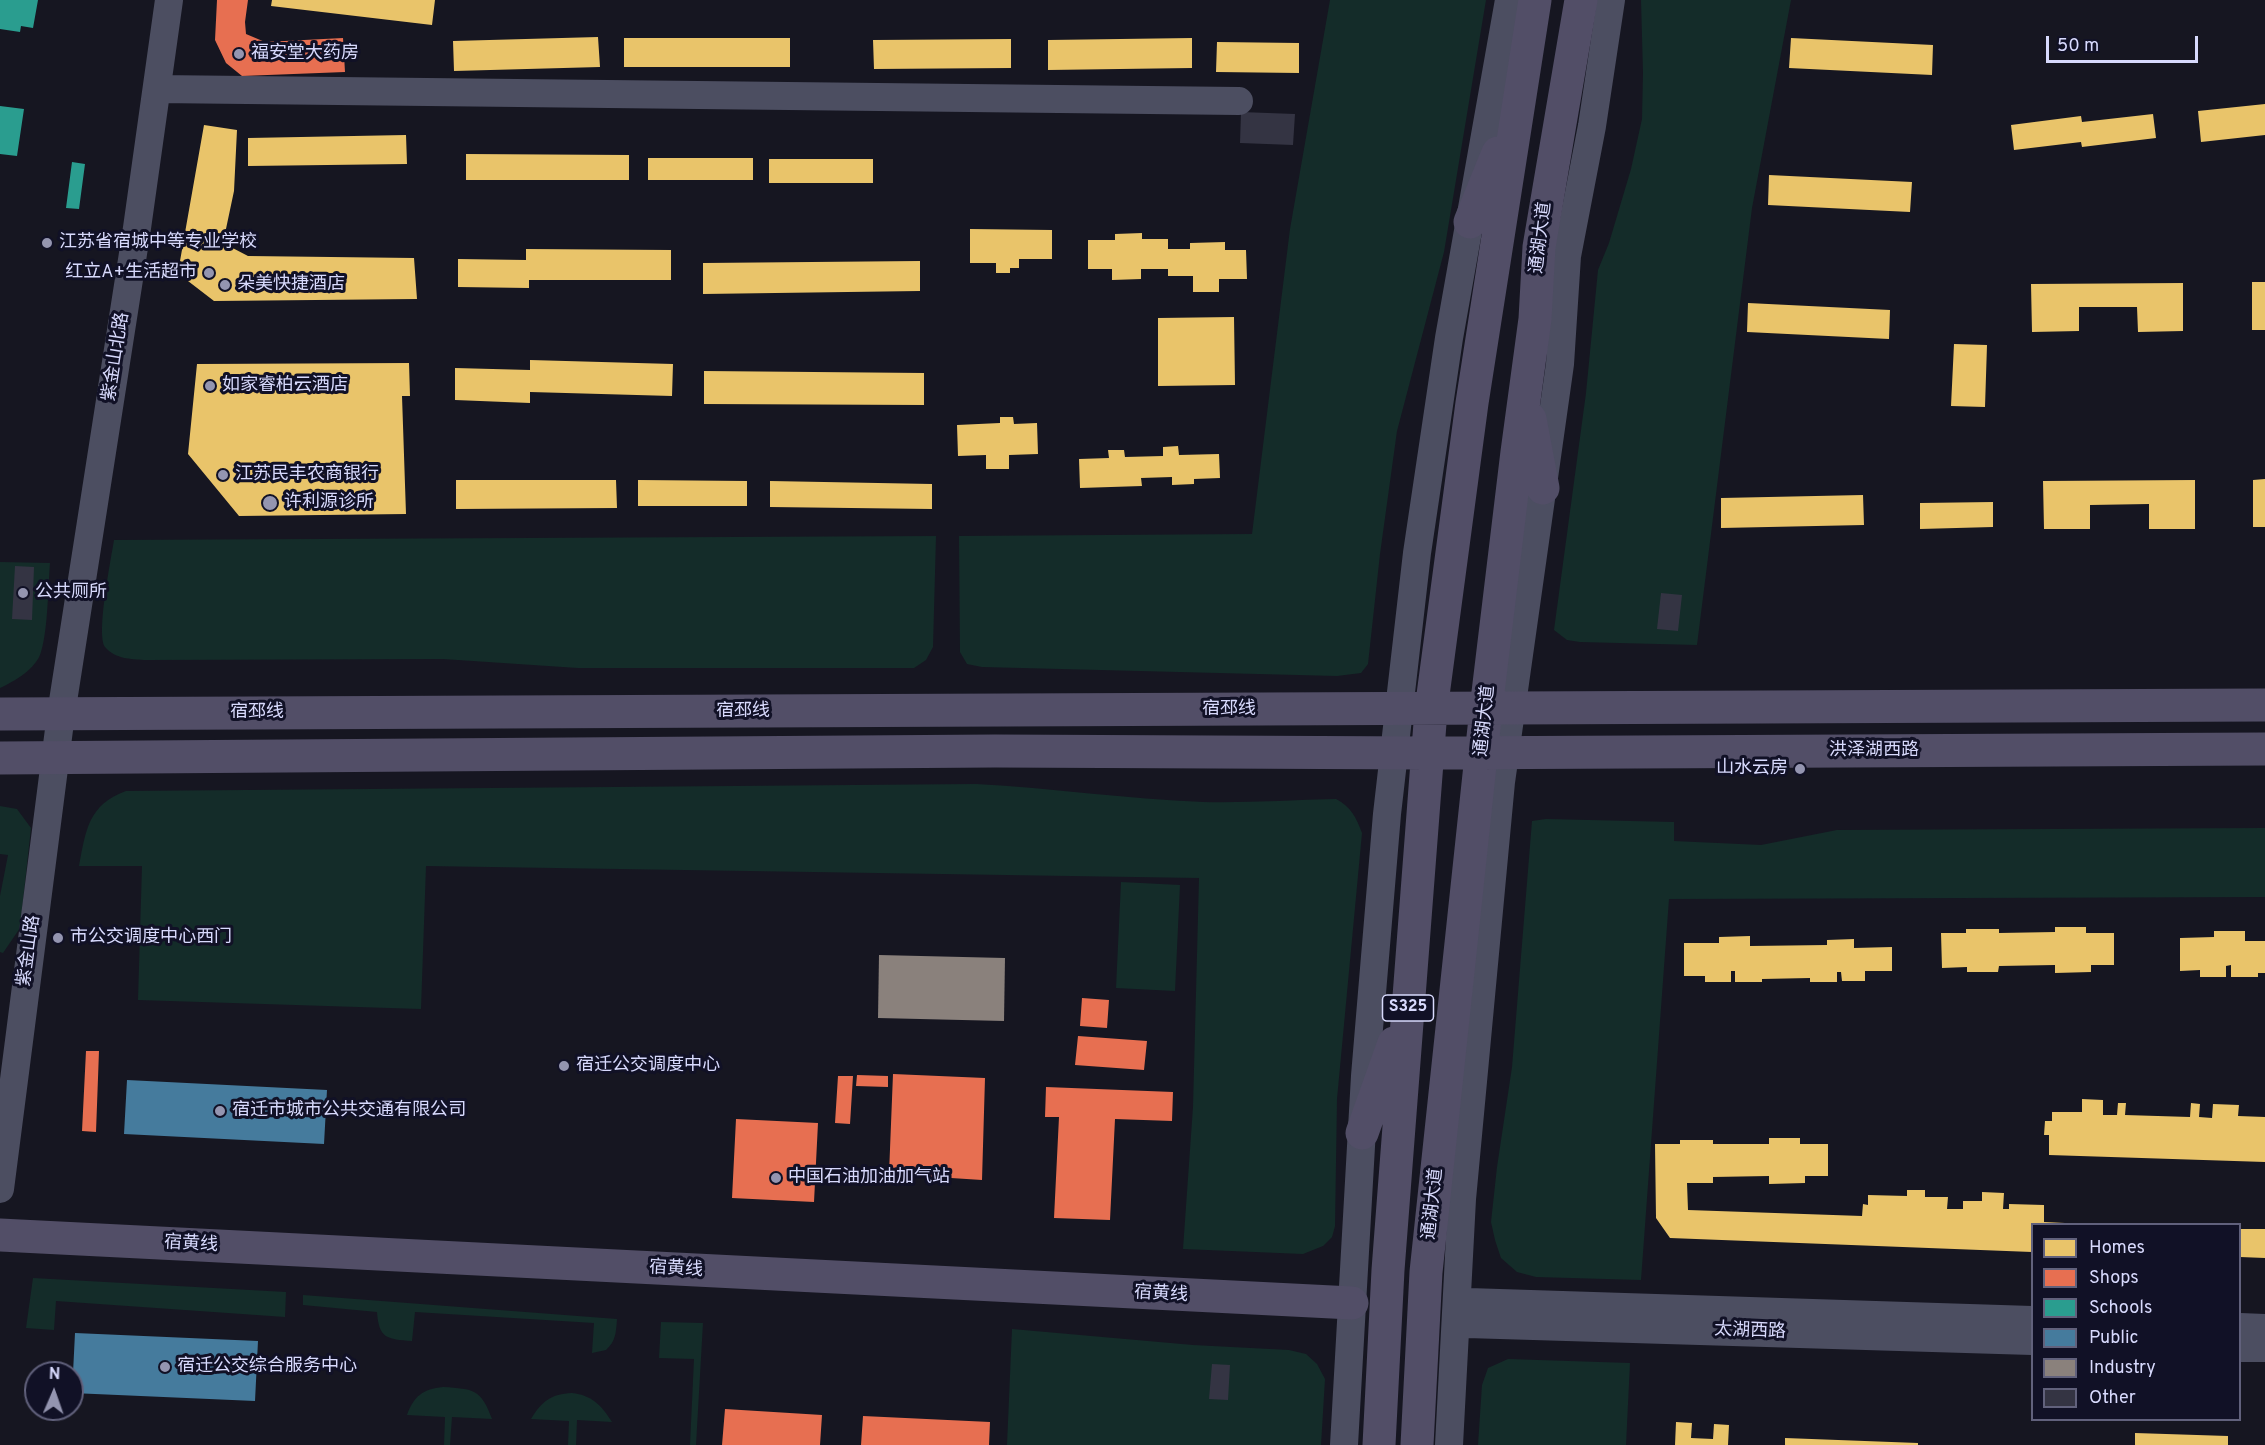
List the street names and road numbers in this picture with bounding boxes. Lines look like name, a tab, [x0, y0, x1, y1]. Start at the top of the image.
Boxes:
street label: 通湖大道	[1527, 201, 1557, 275]
street label: 紫金山北路	[99, 311, 135, 403]
street label: 通湖大道	[1471, 684, 1501, 758]
street label: 宿邳线	[1202, 699, 1256, 721]
street label: 宿邳线	[716, 701, 770, 723]
street label: 宿邳线	[230, 702, 284, 724]
street label: 洪泽湖西路	[1829, 740, 1919, 762]
street label: 紫金山路	[14, 914, 46, 988]
road number: S325	[1382, 995, 1434, 1021]
street label: 通湖大道	[1419, 1167, 1449, 1241]
street label: 宿黄线	[163, 1233, 219, 1257]
street label: 宿黄线	[648, 1258, 704, 1282]
street label: 宿黄线	[1133, 1283, 1189, 1307]
street label: 太湖西路	[1714, 1320, 1786, 1344]

